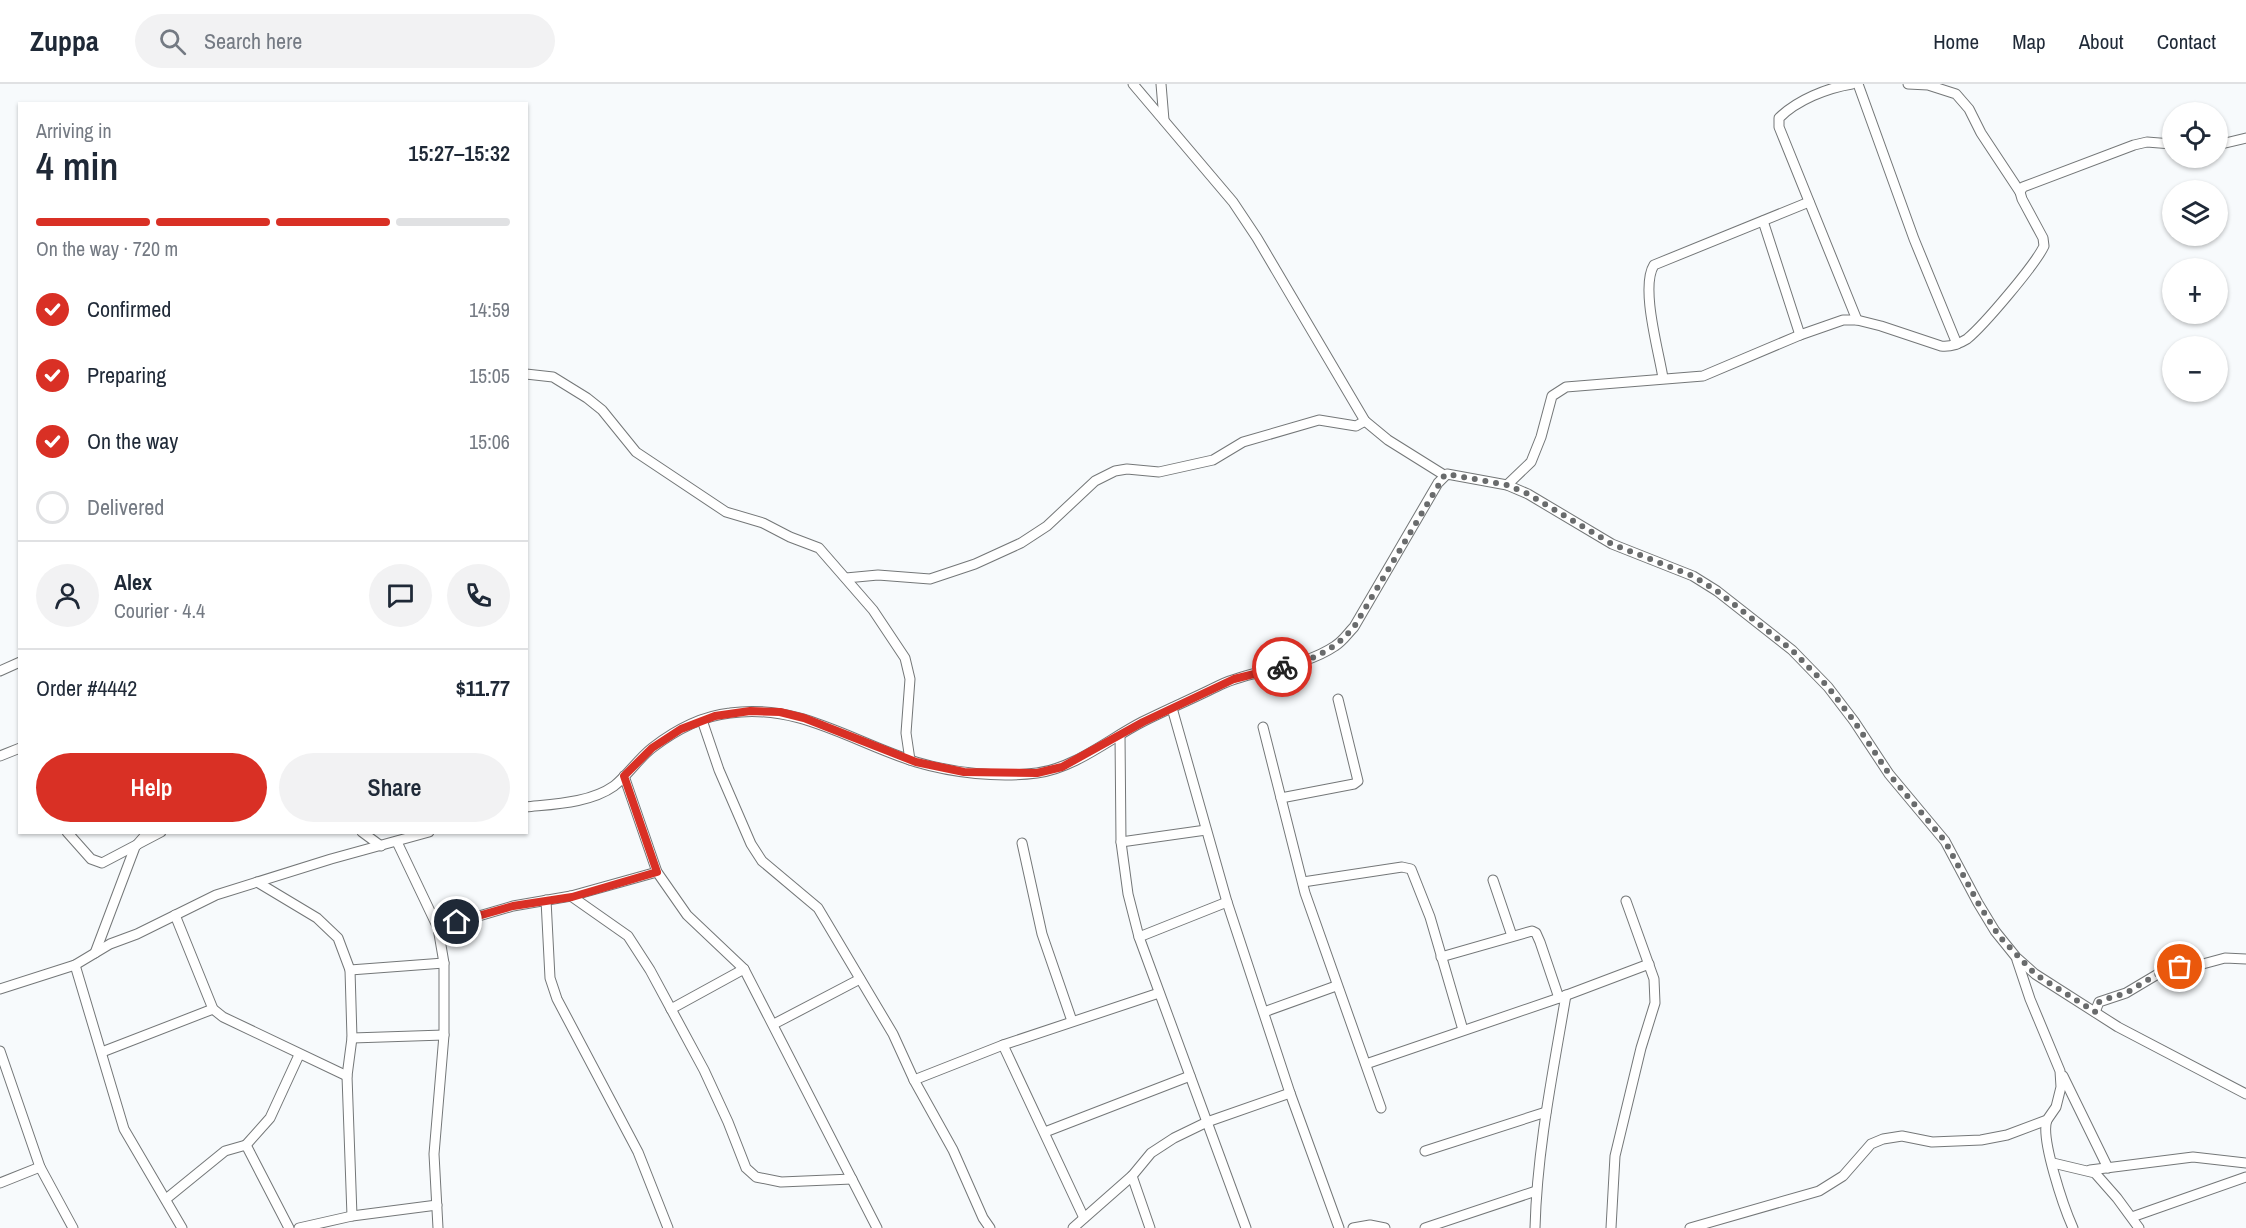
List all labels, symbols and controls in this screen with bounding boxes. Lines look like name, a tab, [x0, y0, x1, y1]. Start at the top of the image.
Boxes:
search box	[135, 14, 555, 68]
text: Zuppa	[30, 22, 99, 60]
icon: search	[156, 25, 189, 58]
text: Search here	[204, 26, 302, 56]
text: Home	[1933, 27, 1979, 56]
text: Map	[2012, 27, 2046, 56]
text: About	[2079, 27, 2124, 56]
text: Contact	[2157, 27, 2216, 56]
map controls	[2162, 102, 2228, 402]
button: locate	[2162, 102, 2228, 168]
text: Arriving in	[36, 117, 112, 144]
text: 15:27–15:32	[408, 138, 510, 168]
text: 4 min	[36, 140, 118, 192]
button: layers	[2162, 180, 2228, 246]
text: On the way · 720 m	[36, 235, 178, 262]
button: +	[2162, 258, 2228, 324]
icon: check	[36, 293, 69, 326]
text: Confirmed	[87, 294, 171, 324]
text: 14:59	[469, 296, 510, 323]
button: −	[2162, 336, 2228, 402]
icon: check	[36, 359, 69, 392]
text: Preparing	[87, 360, 166, 390]
text: 15:05	[469, 362, 510, 389]
icon: check	[36, 425, 69, 458]
text: On the way	[87, 426, 178, 456]
text: 15:06	[469, 428, 510, 455]
text: Delivered	[87, 492, 164, 522]
button: person	[36, 564, 99, 627]
button: chat	[369, 564, 432, 627]
button: phone	[447, 564, 510, 627]
text: Alex	[114, 567, 152, 597]
text: Courier · 4.4	[114, 597, 205, 624]
courier	[1252, 637, 1312, 697]
icon: bike	[1266, 651, 1299, 684]
text: Order #4442	[36, 673, 137, 703]
text: $11.77	[456, 673, 510, 703]
button: Help	[36, 753, 267, 822]
button: Share	[279, 753, 510, 822]
pin	[431, 896, 482, 947]
icon: home	[440, 905, 473, 938]
pin	[2154, 941, 2205, 992]
icon: bag	[2163, 950, 2196, 983]

